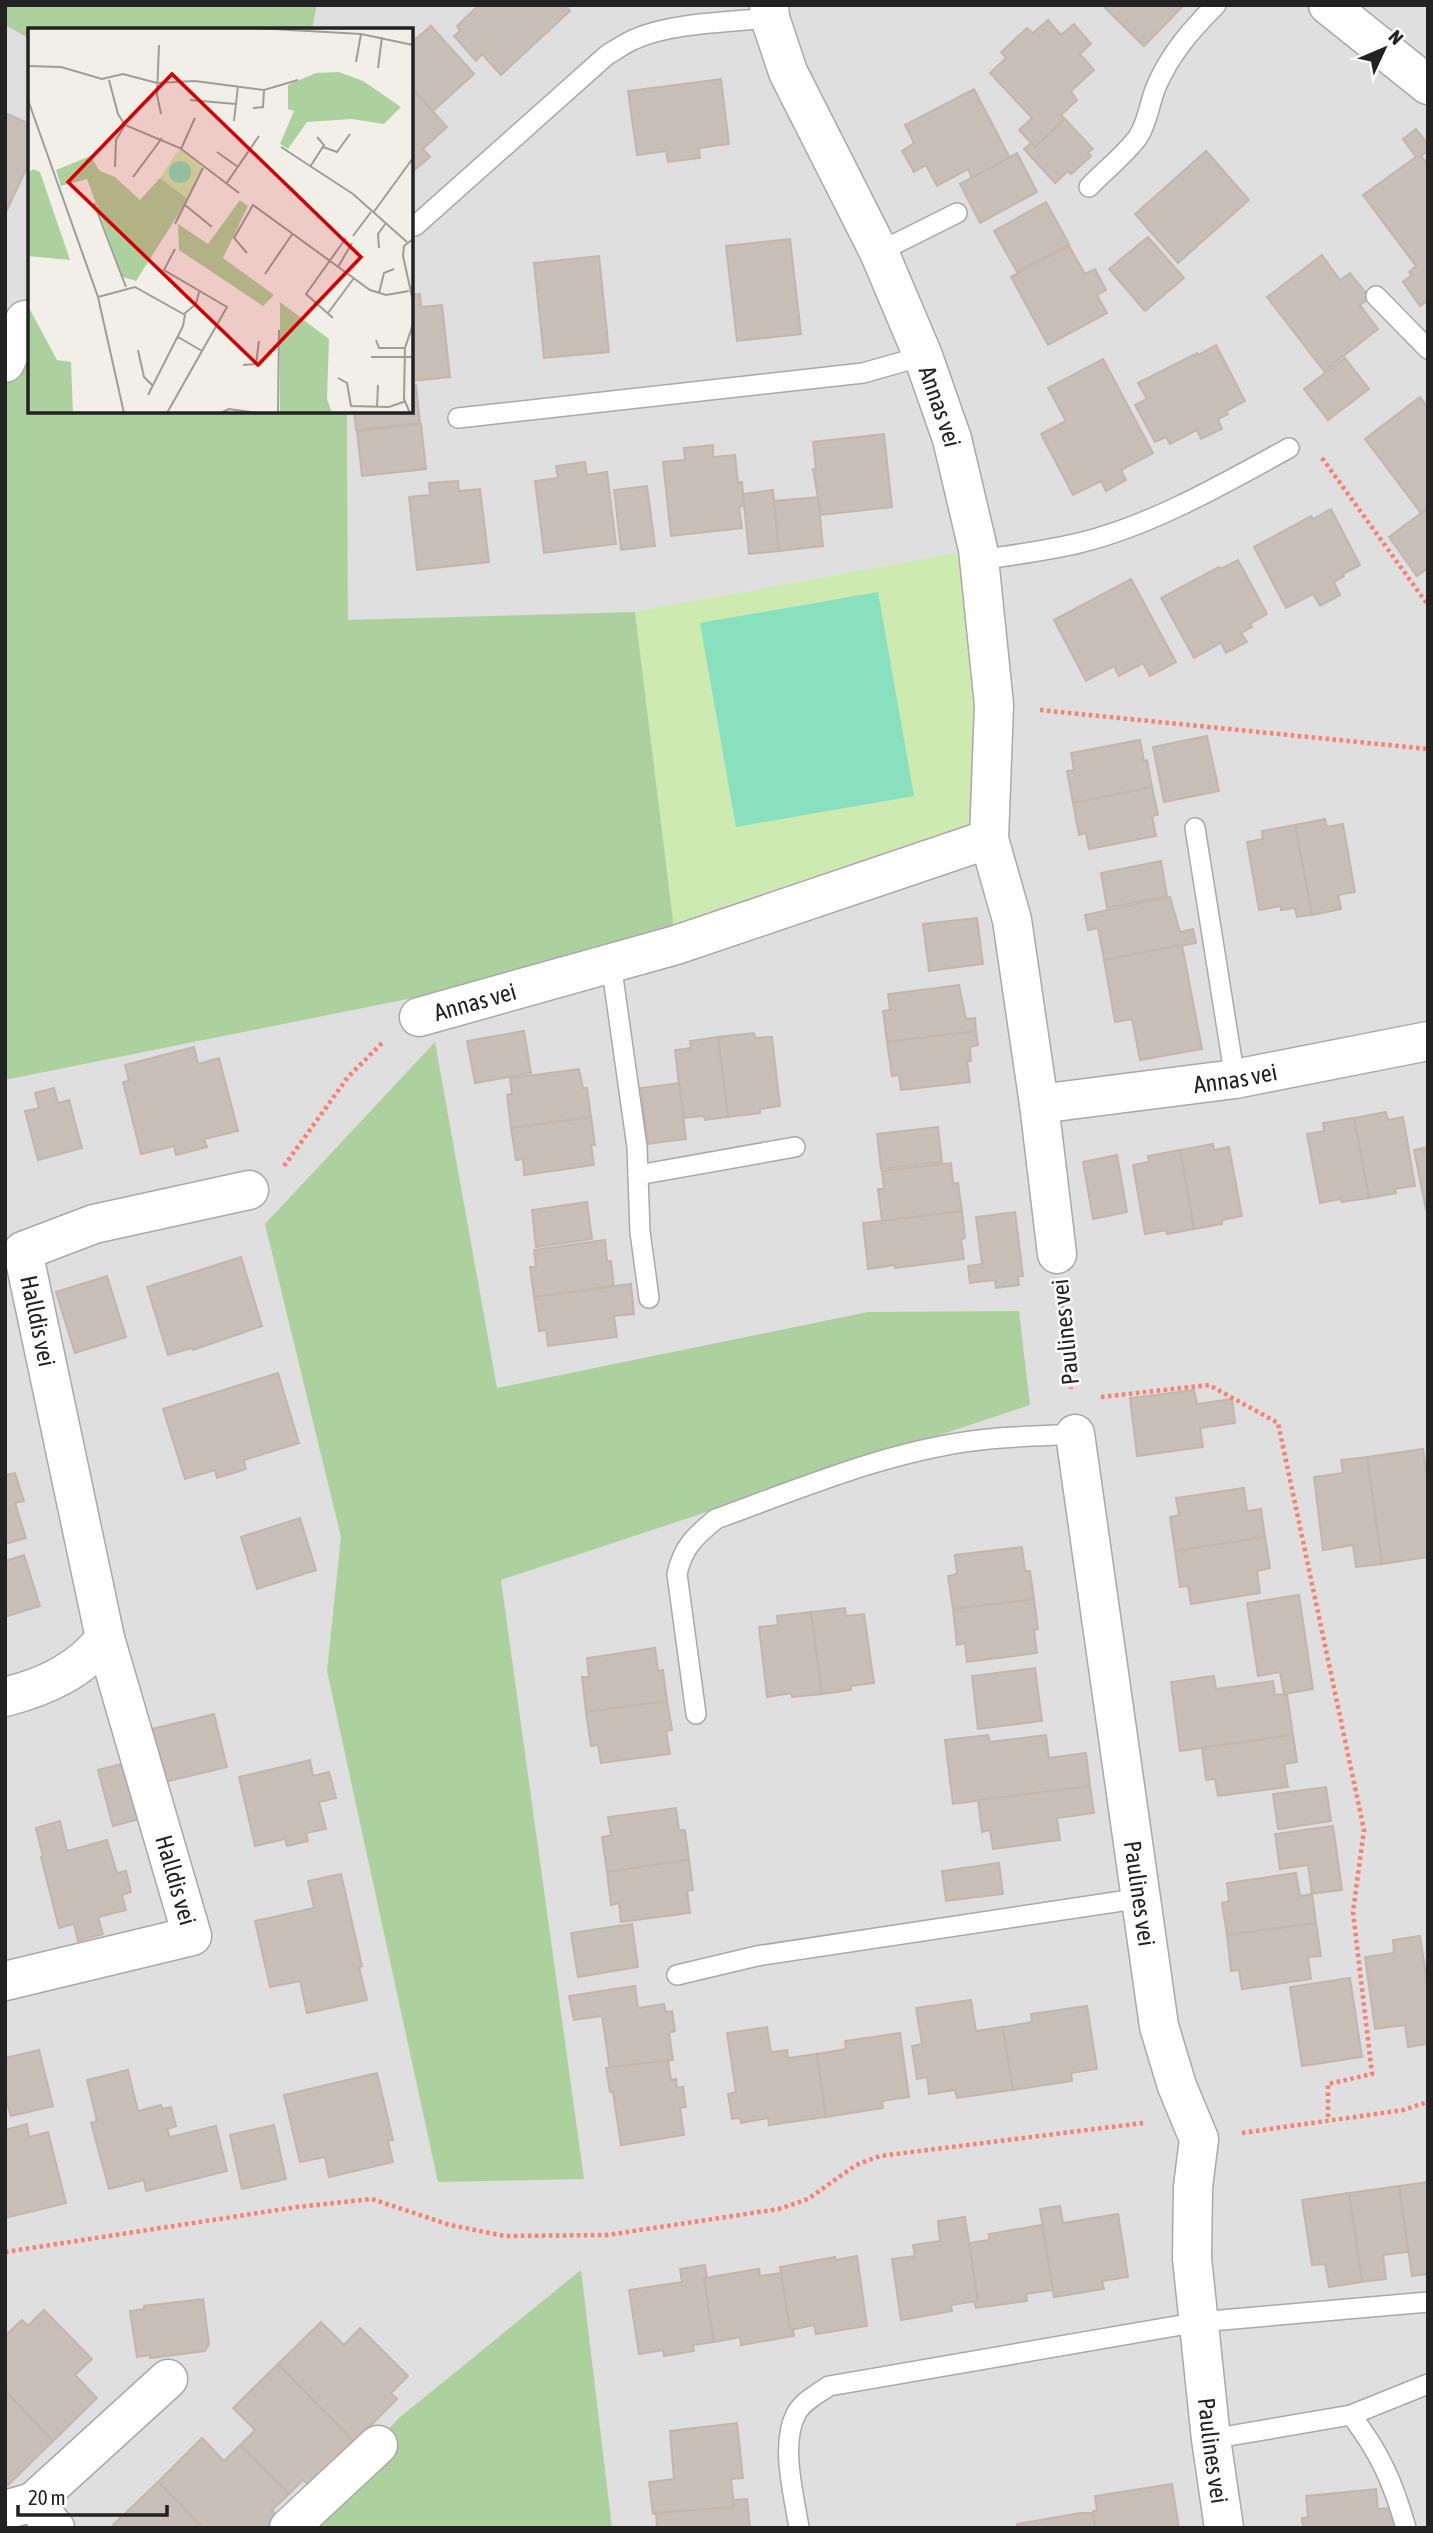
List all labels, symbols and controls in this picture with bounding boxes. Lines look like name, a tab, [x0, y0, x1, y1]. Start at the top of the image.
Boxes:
north arrow	[1349, 14, 1419, 84]
text: N	[1384, 26, 1408, 49]
inset map	[28, 28, 413, 413]
street label: Annas vei	[914, 362, 967, 449]
street label: Annas vei	[431, 977, 519, 1026]
street label: Annas vei	[1192, 1058, 1279, 1098]
street label: Halldis vei	[15, 1273, 61, 1369]
street label: Paulines vei	[1046, 1278, 1084, 1386]
street label: Halldis vei	[150, 1832, 202, 1928]
street label: Paulines vei	[1119, 1839, 1161, 1948]
street label: Paulines vei	[1193, 2396, 1234, 2505]
scale bar	[18, 2474, 166, 2518]
text: 20 m	[28, 2485, 66, 2509]

